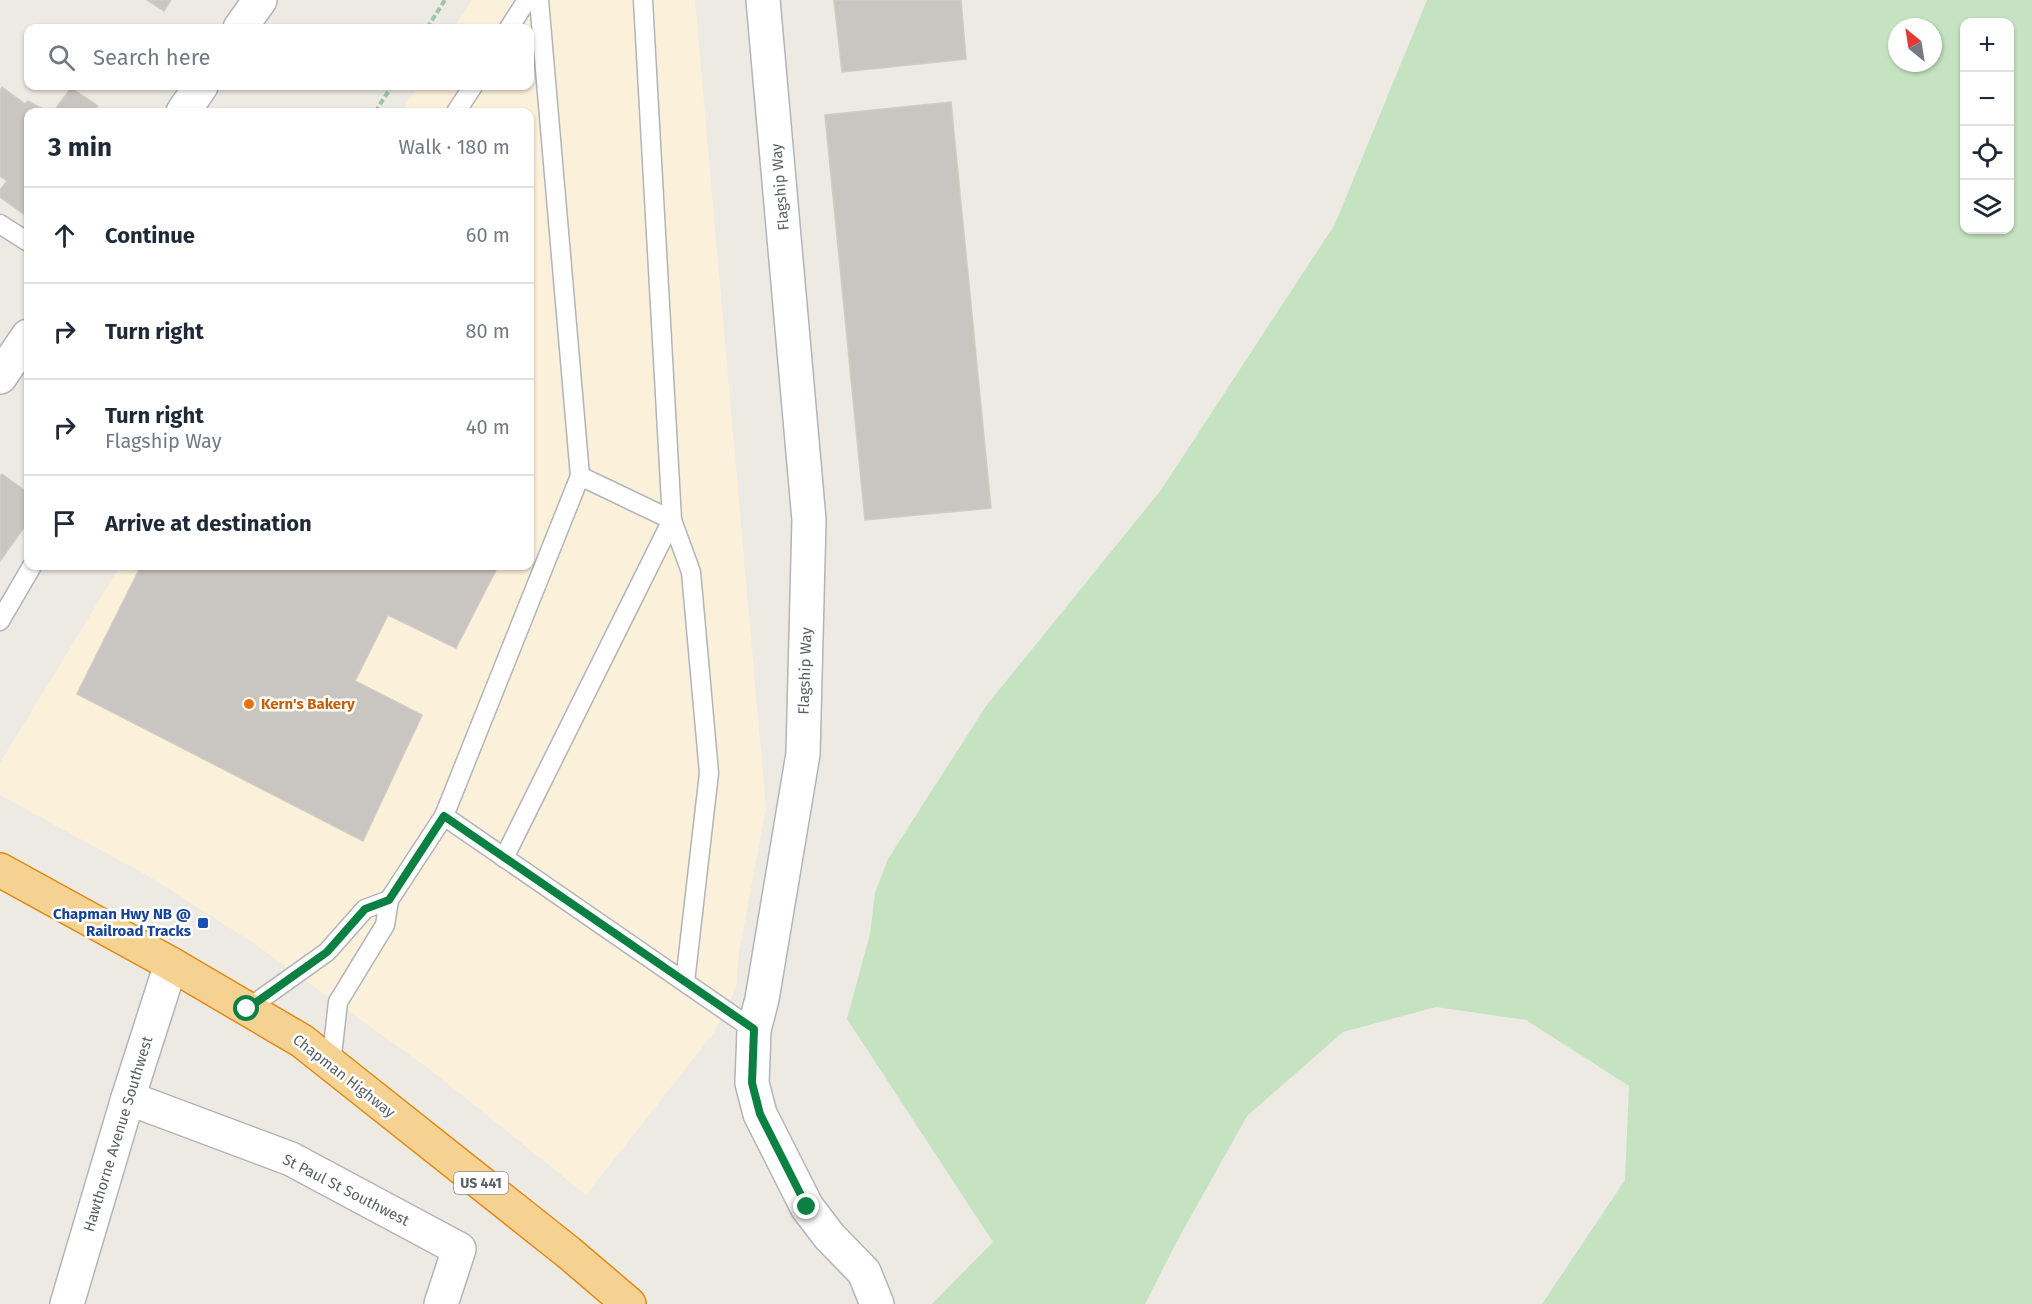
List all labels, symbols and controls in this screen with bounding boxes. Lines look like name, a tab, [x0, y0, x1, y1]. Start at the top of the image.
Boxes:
north arrow	[1888, 18, 1942, 72]
map controls	[1960, 18, 2014, 234]
button: +	[1960, 18, 2014, 72]
search box	[24, 24, 534, 90]
icon: search	[45, 41, 78, 74]
text: Search here	[93, 44, 211, 71]
button: −	[1960, 72, 2014, 126]
button: locate	[1960, 126, 2014, 180]
text: 3 min	[48, 132, 112, 163]
text: Walk · 180 m	[399, 135, 510, 159]
street label: Flagship Way	[767, 142, 793, 231]
button: layers	[1960, 180, 2014, 234]
icon: ahead	[48, 219, 81, 252]
text: Continue	[105, 222, 195, 249]
text: 60 m	[466, 223, 510, 247]
icon: right	[48, 315, 81, 348]
text: Turn right	[105, 318, 204, 345]
text: 80 m	[465, 319, 510, 343]
text: Turn right	[105, 402, 204, 429]
icon: right	[48, 411, 81, 444]
text: 40 m	[466, 415, 510, 439]
text: Flagship Way	[105, 429, 222, 453]
icon: arrive	[48, 507, 81, 540]
text: Arrive at destination	[105, 510, 312, 537]
street label: Flagship Way	[794, 626, 816, 715]
place label: Kern's Bakery	[261, 695, 355, 713]
marker: Kern's Bakery	[242, 697, 256, 711]
place label: Chapman Hwy NB @ Railroad Tracks	[53, 905, 191, 940]
marker: Chapman Hwy NB @ Railroad Tracks	[196, 916, 210, 930]
route start	[233, 995, 259, 1021]
street label: Chapman Highway	[289, 1030, 399, 1122]
street label: Hawthorne Avenue Southwest	[80, 1033, 157, 1234]
street label: St Paul St Southwest	[280, 1150, 413, 1230]
road number: US 441	[454, 1172, 508, 1194]
route end	[793, 1193, 819, 1219]

